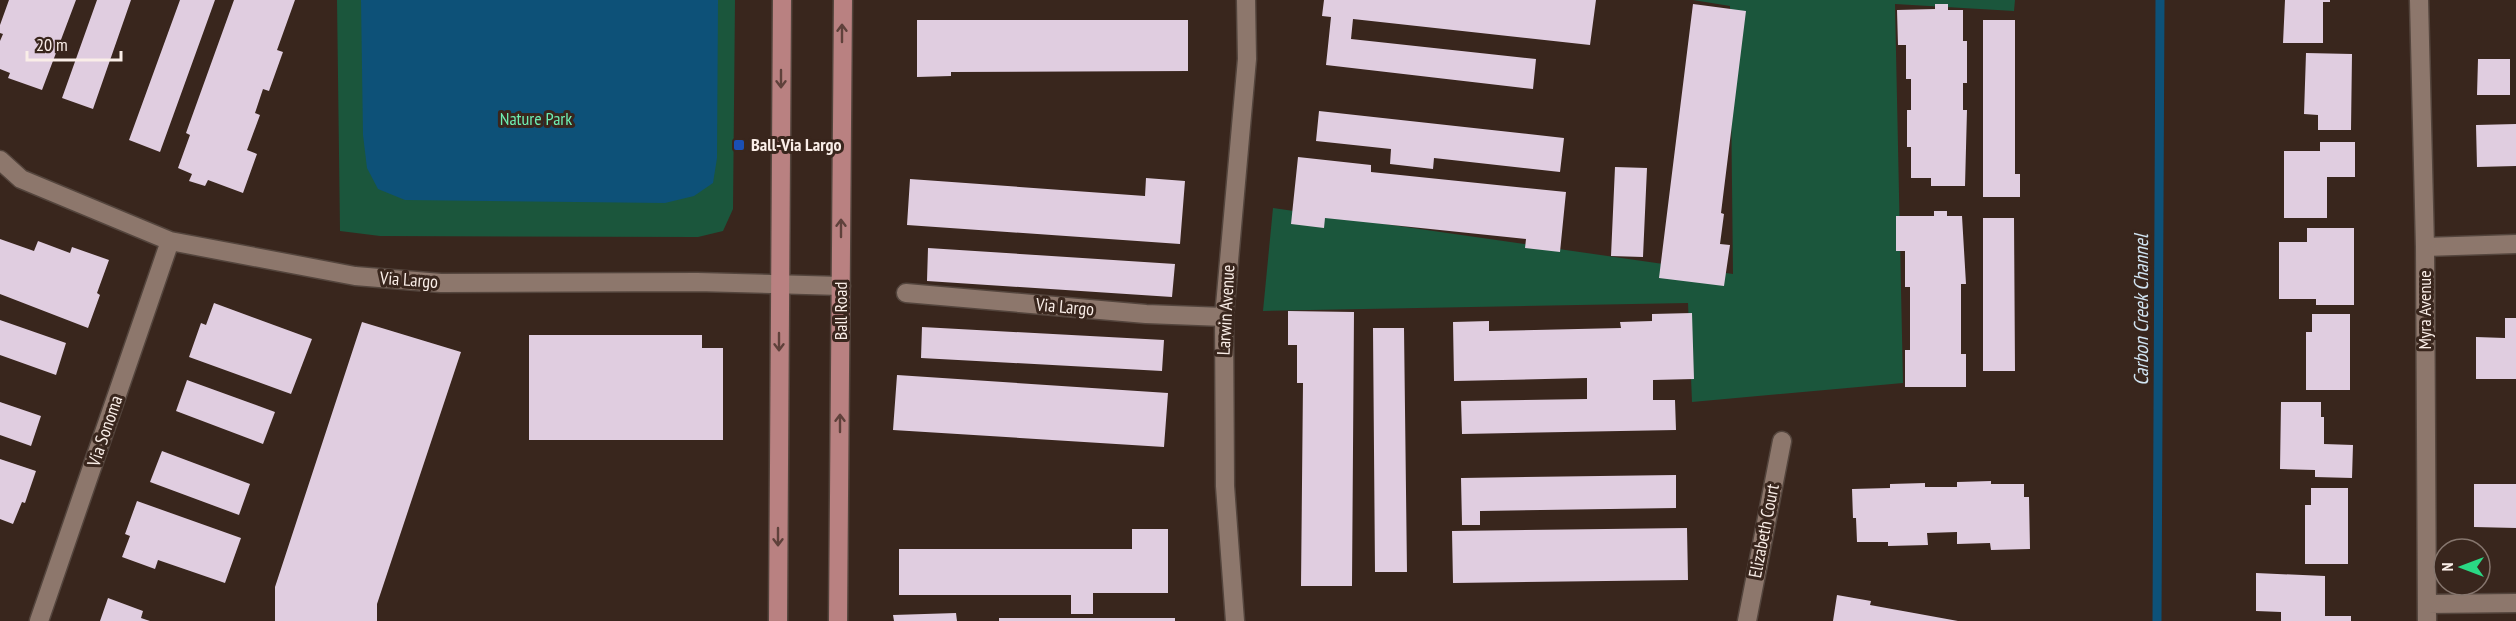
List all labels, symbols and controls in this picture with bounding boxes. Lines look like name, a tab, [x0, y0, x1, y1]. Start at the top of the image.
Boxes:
one-way arrow	[837, 23, 848, 43]
scale bar	[27, 24, 122, 62]
text: 20 m	[36, 33, 68, 56]
one-way arrow	[775, 69, 787, 89]
park label: Nature Park	[500, 107, 572, 130]
place label: Ball-Via Largo	[751, 133, 841, 156]
marker: Ball-Via Largo	[732, 138, 746, 152]
one-way arrow	[835, 218, 847, 238]
water label: Carbon Creek Channel	[2128, 232, 2154, 386]
street label: Larwin Avenue	[1212, 264, 1239, 356]
street label: Via Largo	[378, 266, 439, 293]
street label: Myra Avenue	[2413, 270, 2436, 350]
street label: Ball Road	[829, 282, 852, 340]
street label: Via Largo	[1034, 292, 1095, 321]
one-way arrow	[773, 332, 785, 352]
street label: Via Sonoma	[81, 392, 127, 470]
one-way arrow	[834, 413, 846, 433]
street label: Elizabeth Court	[1743, 482, 1784, 580]
one-way arrow	[772, 527, 784, 547]
north arrow	[2432, 537, 2492, 597]
text: N	[2437, 563, 2457, 571]

